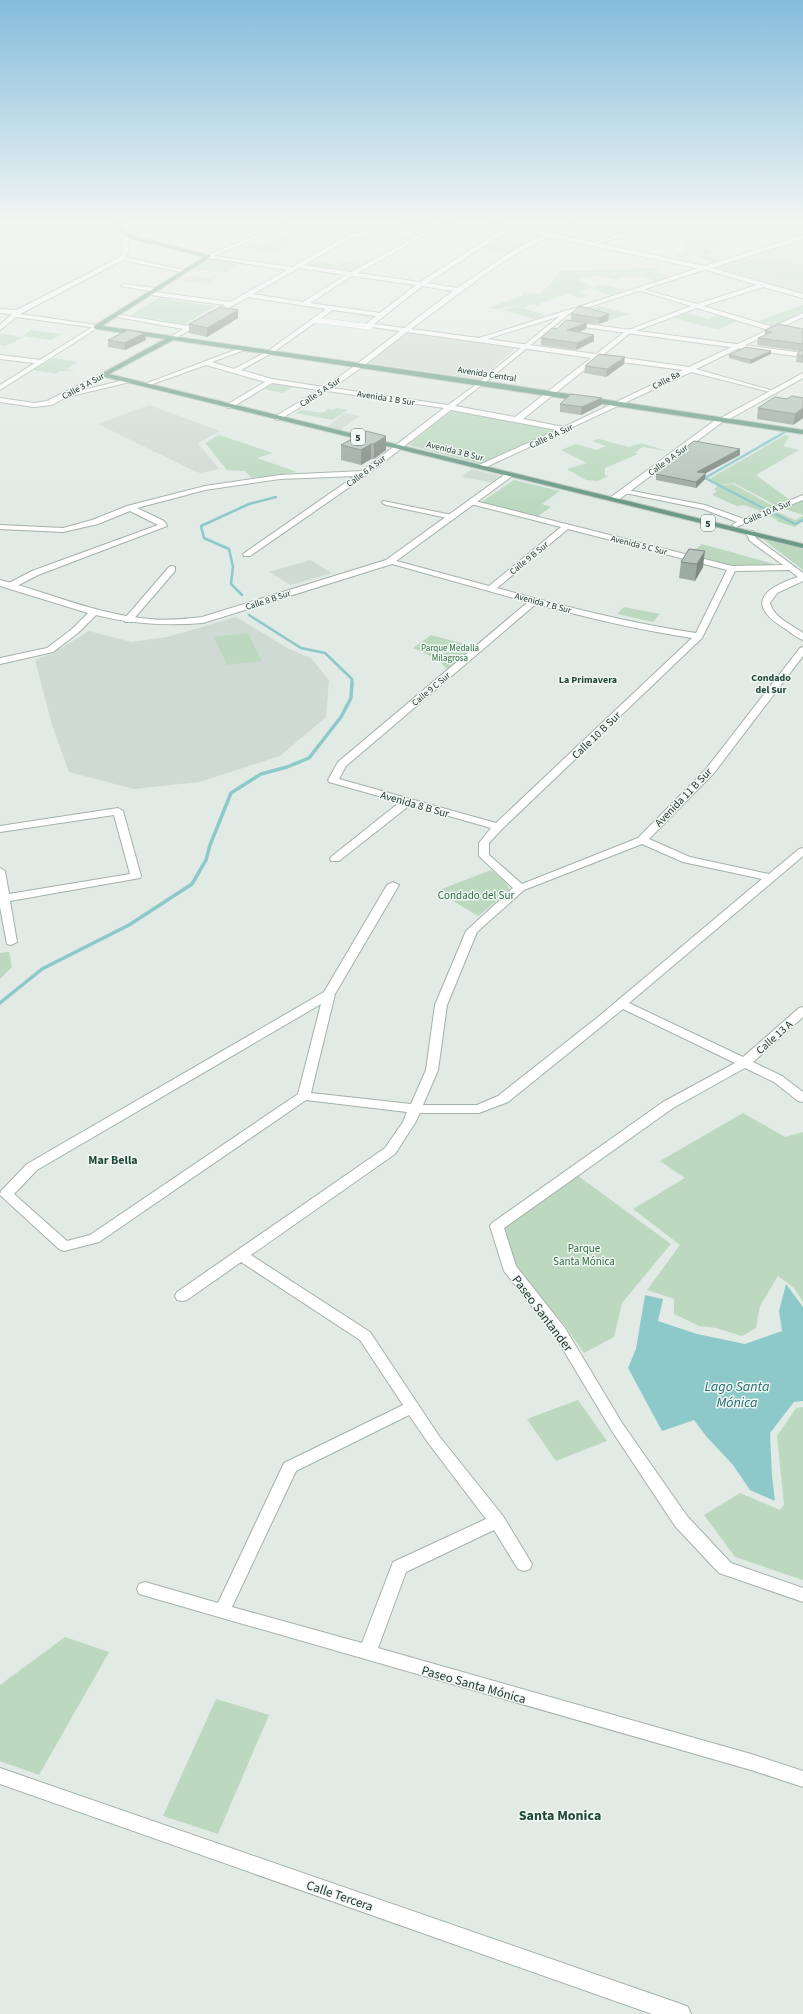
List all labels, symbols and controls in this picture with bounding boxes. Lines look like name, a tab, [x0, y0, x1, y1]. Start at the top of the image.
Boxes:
street label: Avenida Central	[457, 363, 517, 386]
street label: Calle 8a	[650, 368, 682, 393]
street label: Calle 3 A Sur	[60, 369, 108, 403]
street label: Calle 5 A Sur	[297, 374, 344, 410]
street label: Avenida 1 B Sur	[356, 388, 416, 410]
street label: Calle 8 A Sur	[527, 420, 576, 452]
road number: 5	[351, 429, 365, 445]
street label: Avenida 3 B Sur	[425, 438, 485, 465]
street label: Calle 9 A Sur	[646, 441, 692, 479]
street label: Calle 6 A Sur	[344, 452, 389, 491]
street label: Calle 10 A Sur	[741, 496, 794, 528]
road number: 5	[701, 515, 715, 531]
street label: Avenida 5 C Sur	[609, 532, 669, 559]
street label: Calle 9 B Sur	[507, 538, 552, 578]
street label: Calle 8 B Sur	[244, 587, 293, 614]
street label: Avenida 7 B Sur	[513, 590, 573, 618]
park label: Parque Medalla Milagrosa	[421, 642, 479, 665]
street label: Calle 9 C Sur	[409, 669, 454, 709]
district label: Condado del Sur	[751, 671, 791, 697]
district label: La Primavera	[559, 673, 617, 687]
street label: Calle 10 B Sur	[569, 708, 624, 762]
street label: Avenida 11 B Sur	[651, 764, 715, 830]
street label: Avenida 8 B Sur	[379, 787, 451, 822]
park label: Condado del Sur	[438, 888, 514, 903]
street label: Calle 13 A	[753, 1017, 796, 1058]
district label: Mar Bella	[88, 1152, 138, 1169]
park label: Parque Santa Mónica	[553, 1241, 615, 1269]
street label: Paseo Santander	[507, 1272, 577, 1356]
water label: Lago Santa Mónica	[704, 1377, 770, 1413]
street label: Paseo Santa Mónica	[419, 1661, 528, 1708]
district label: Santa Monica	[519, 1806, 601, 1826]
street label: Calle Tercera	[304, 1876, 375, 1916]

